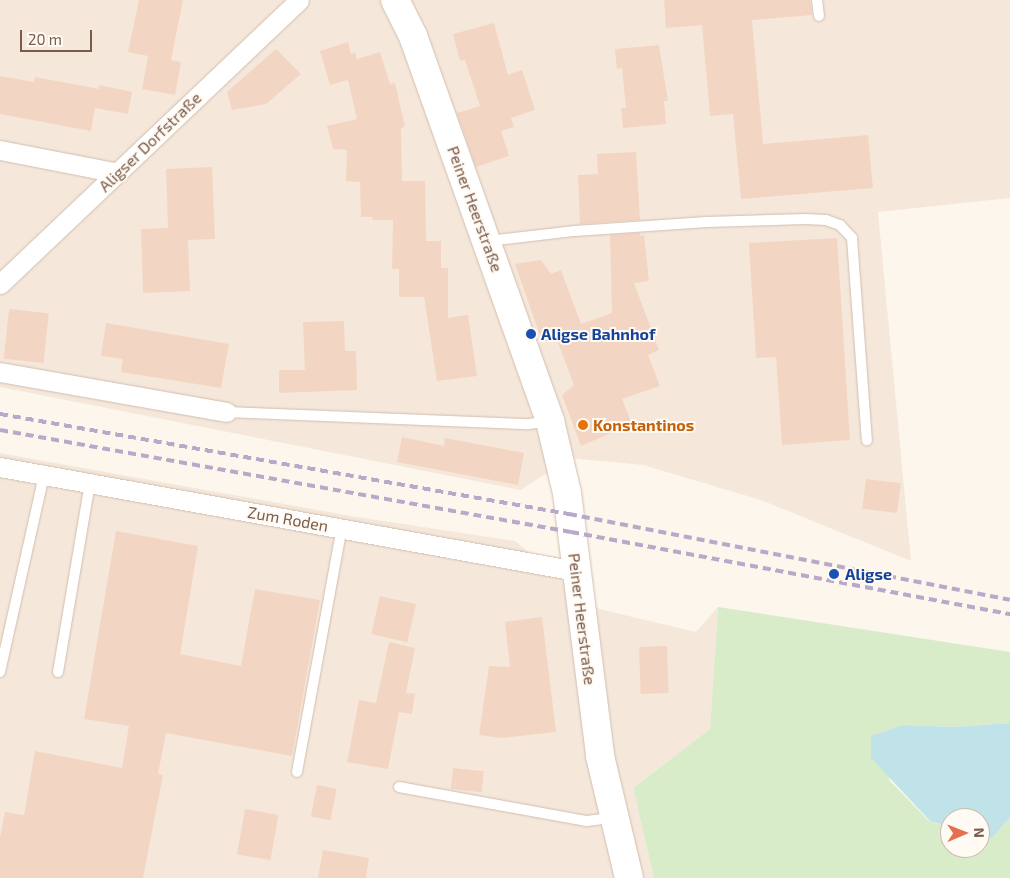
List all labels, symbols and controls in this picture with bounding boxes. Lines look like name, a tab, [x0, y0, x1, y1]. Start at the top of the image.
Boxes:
scale bar	[22, 20, 95, 52]
text: 20 m	[28, 30, 62, 48]
street label: Aligser Dorfstraße	[95, 88, 205, 196]
street label: Peiner Heerstraße	[443, 143, 507, 275]
place label: Aligse Bahnhof	[541, 324, 655, 344]
marker: Aligse Bahnhof	[525, 328, 537, 340]
place label: Konstantinos	[593, 415, 694, 435]
marker: Konstantinos	[577, 419, 589, 431]
street label: Zum Roden	[246, 502, 330, 536]
street label: Peiner Heerstraße	[564, 552, 600, 686]
place label: Aligse	[845, 564, 892, 584]
marker: Aligse	[827, 567, 841, 581]
north arrow	[940, 808, 990, 858]
text: N	[971, 828, 988, 838]

